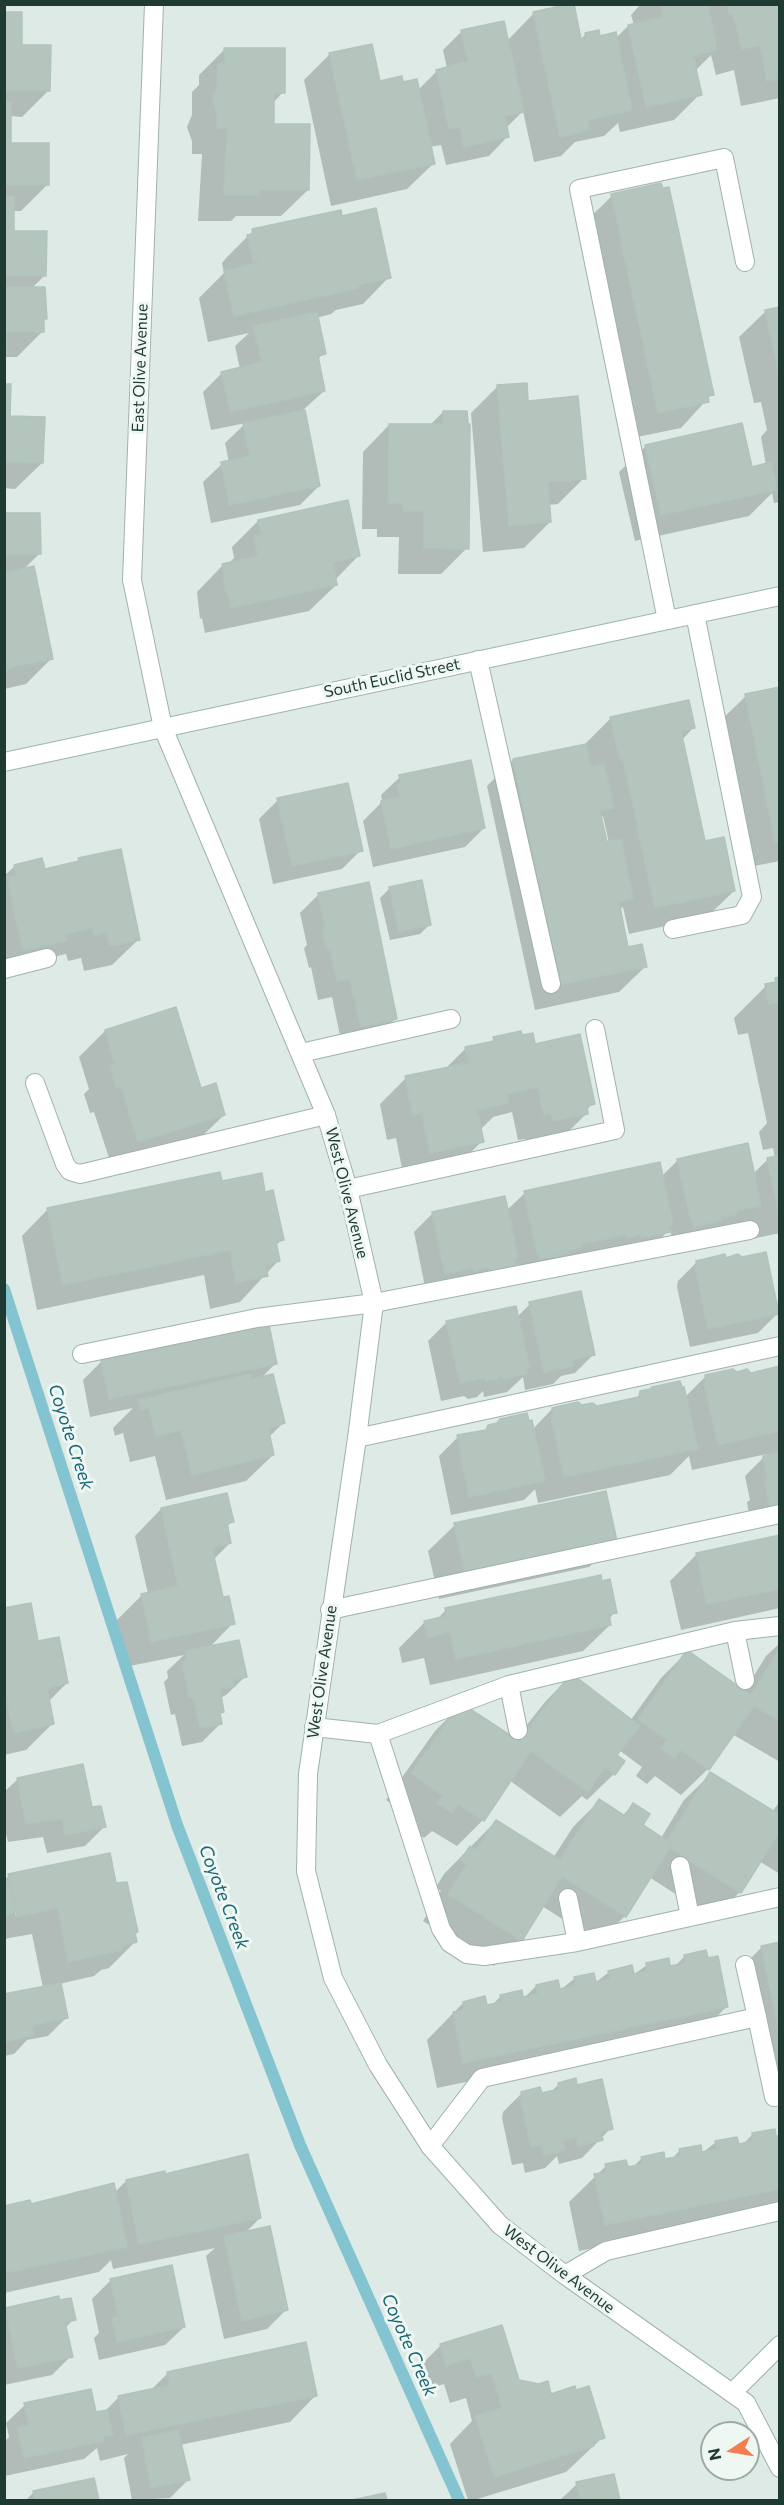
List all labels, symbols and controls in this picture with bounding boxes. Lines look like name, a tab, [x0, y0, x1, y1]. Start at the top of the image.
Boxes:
street label: East Olive Avenue	[128, 303, 152, 433]
street label: South Euclid Street	[322, 654, 462, 702]
street label: West Olive Avenue	[321, 1125, 373, 1261]
water label: Coyote Creek	[44, 1381, 98, 1493]
street label: West Olive Avenue	[303, 1604, 341, 1740]
water label: Coyote Creek	[194, 1842, 254, 1952]
street label: West Olive Avenue	[500, 2221, 618, 2317]
water label: Coyote Creek	[377, 2290, 441, 2400]
north arrow	[700, 2421, 760, 2481]
text: N	[703, 2447, 724, 2462]

